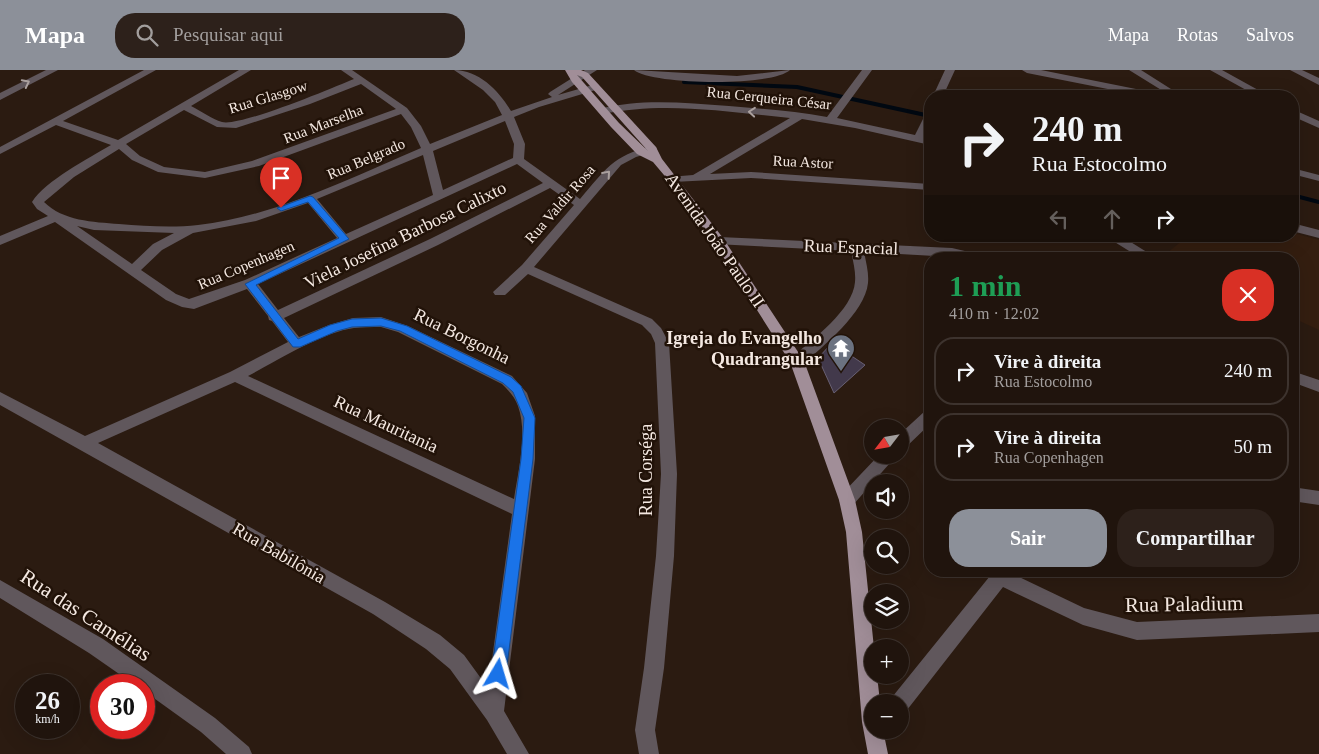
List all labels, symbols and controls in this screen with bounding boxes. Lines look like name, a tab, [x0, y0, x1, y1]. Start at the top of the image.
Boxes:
search box	[115, 13, 465, 58]
icon: search	[133, 21, 161, 49]
text: Mapa	[25, 22, 85, 48]
text: Pesquisar aqui	[173, 24, 283, 45]
text: Mapa	[1108, 25, 1149, 45]
text: Rotas	[1177, 25, 1218, 45]
text: Salvos	[1246, 25, 1294, 45]
street label: Rua Glasgow	[227, 77, 309, 117]
one-way arrow	[21, 79, 30, 89]
street label: Rua Cerqueira César	[706, 84, 832, 112]
street label: Rua Marselha	[281, 101, 365, 146]
one-way arrow	[748, 106, 756, 117]
icon: right	[949, 110, 1014, 175]
text: 240 m	[1032, 110, 1122, 149]
street label: Rua Belgrado	[325, 135, 407, 183]
text: Rua Estocolmo	[1032, 151, 1167, 176]
street label: Rua Astor	[772, 152, 834, 172]
pin	[260, 157, 302, 208]
street label: Rua Valdir Rosa	[522, 161, 598, 246]
icon: arrive	[267, 164, 295, 192]
street label: Avenida João Paulo II	[661, 169, 769, 311]
one-way arrow	[602, 171, 610, 180]
street label: Viela Josefina Barbosa Calixto	[301, 177, 509, 293]
icon: left	[1045, 205, 1073, 233]
icon: ahead	[1098, 205, 1126, 233]
icon: right	[1151, 205, 1179, 233]
street label: Rua Espacial	[803, 235, 899, 259]
street label: Rua Copenhagen	[196, 237, 297, 292]
text: 1 min	[949, 269, 1022, 302]
button: close	[1222, 269, 1274, 321]
street label: Rua Borgonha	[411, 304, 513, 368]
text: 410 m · 12:02	[949, 305, 1039, 322]
place label: Igreja do Evangelho Quadrangular	[666, 328, 822, 369]
temple icon: Igreja do Evangelho Quadrangular	[826, 333, 856, 372]
text: Vire à direita	[994, 351, 1101, 372]
icon: right	[951, 357, 979, 385]
text: 240 m	[1224, 360, 1272, 381]
text: Rua Estocolmo	[994, 373, 1092, 390]
street label: Rua Mauritania	[331, 391, 441, 457]
north arrow	[864, 419, 909, 464]
map controls	[864, 419, 909, 739]
street label: Rua Corséga	[636, 424, 656, 516]
text: Vire à direita	[994, 427, 1101, 448]
icon: right	[951, 433, 979, 461]
text: 50 m	[1233, 436, 1272, 457]
text: Rua Copenhagen	[994, 449, 1104, 466]
button: sound	[864, 474, 909, 519]
button: Sair	[949, 509, 1107, 567]
button: Compartilhar	[1117, 509, 1274, 567]
street label: Rua Babilônia	[229, 518, 329, 588]
button: search	[864, 529, 909, 574]
street label: Rua das Camélias	[16, 564, 156, 666]
button: layers	[864, 584, 909, 629]
street label: Rua Paladium	[1125, 591, 1243, 617]
button: +	[864, 639, 909, 684]
position arrow	[471, 647, 523, 699]
speed limit sign: 30	[90, 674, 155, 739]
text: 26	[35, 687, 60, 714]
button: −	[864, 694, 909, 739]
text: km/h	[35, 712, 60, 726]

